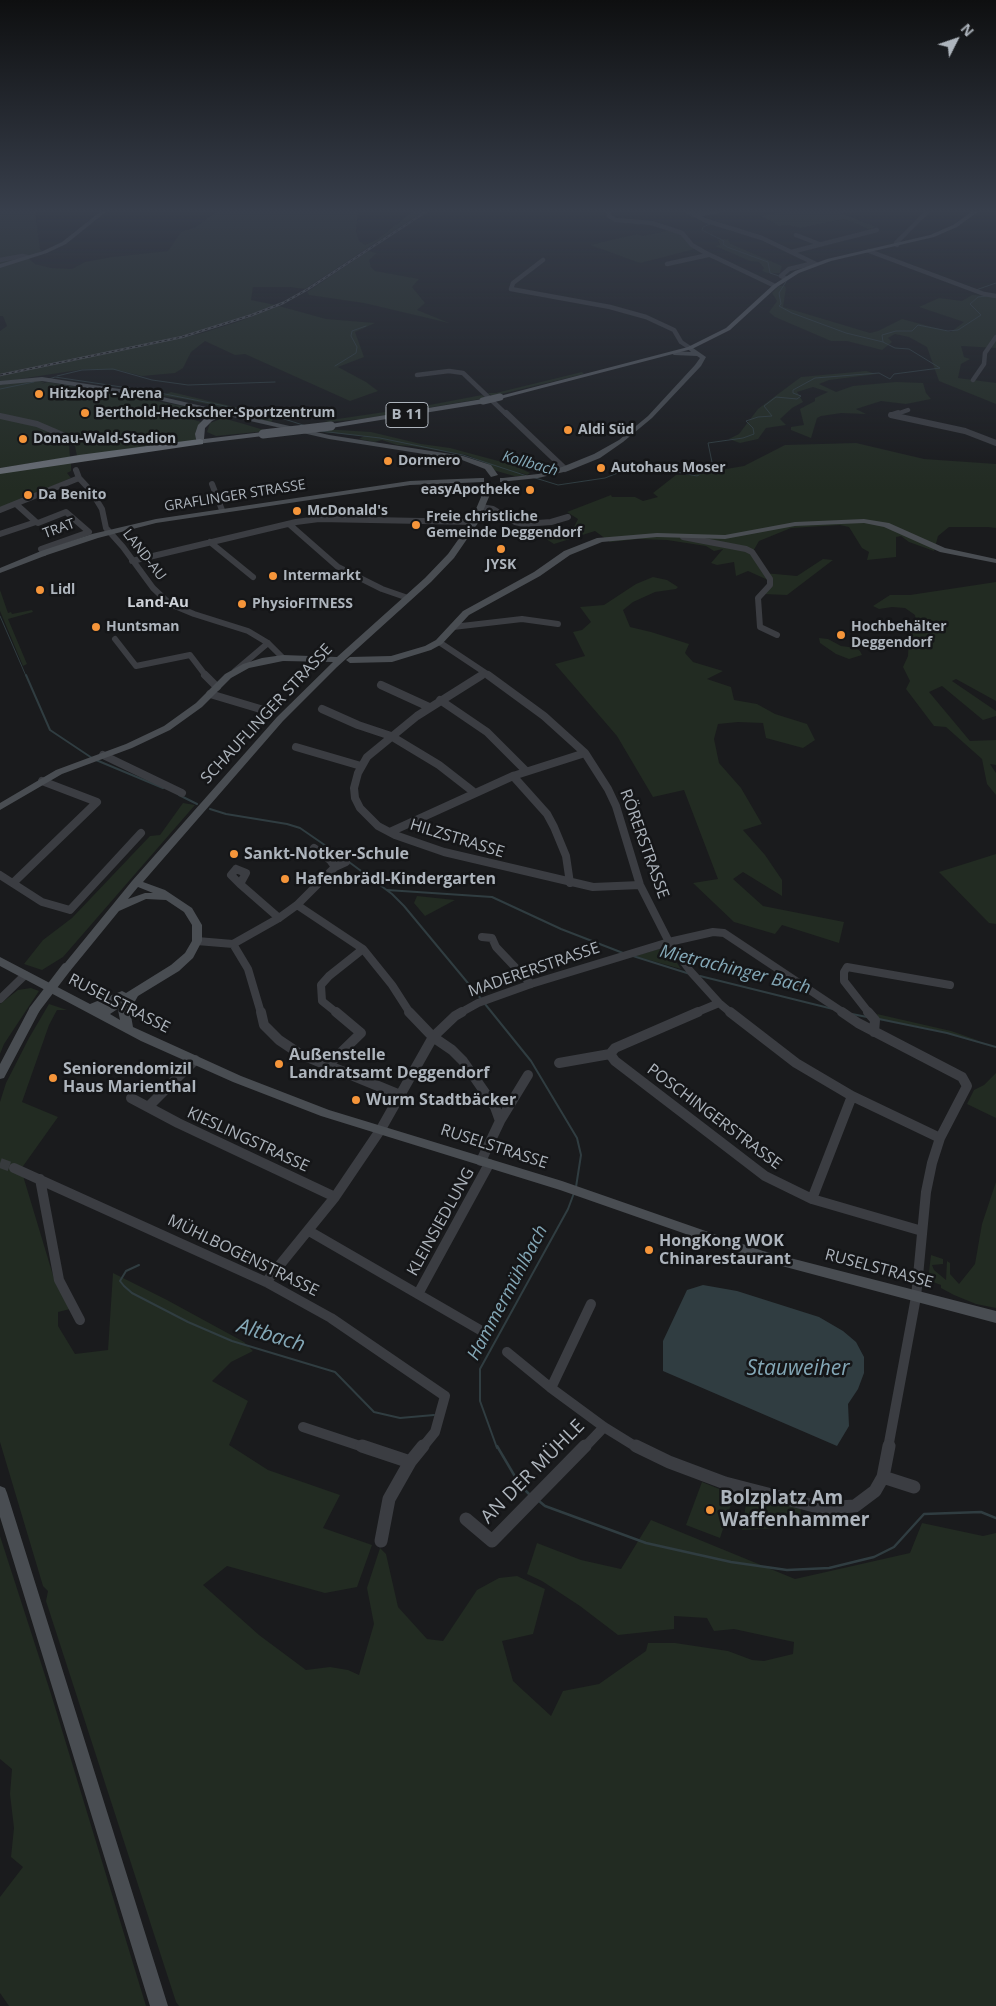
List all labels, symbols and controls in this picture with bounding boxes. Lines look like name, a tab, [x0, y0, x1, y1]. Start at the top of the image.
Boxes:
north arrow	[931, 15, 981, 65]
text: N	[957, 19, 979, 40]
place label: Hitzkopf - Arena	[49, 386, 162, 402]
marker: Hitzkopf - Arena	[33, 388, 45, 400]
road number: B 11	[386, 402, 428, 428]
place label: Berthold-Heckscher-Sportzentrum	[95, 405, 335, 421]
marker: Berthold-Heckscher-Sportzentrum	[79, 407, 91, 419]
place label: Aldi Süd	[578, 422, 634, 438]
marker: Aldi Süd	[562, 424, 574, 436]
place label: Donau-Wald-Stadion	[33, 431, 176, 447]
marker: Donau-Wald-Stadion	[17, 433, 29, 445]
water label: Kollbach	[500, 447, 560, 481]
place label: Dormero	[398, 453, 460, 469]
marker: Dormero	[382, 455, 394, 467]
place label: Autohaus Moser	[611, 460, 726, 476]
marker: Autohaus Moser	[595, 462, 607, 474]
street label: GRAFLINGER STRASSE	[163, 477, 307, 515]
place label: easyApotheke	[421, 482, 520, 498]
marker: easyApotheke	[524, 484, 536, 496]
place label: Da Benito	[38, 487, 106, 503]
marker: Da Benito	[22, 489, 34, 501]
place label: McDonald's	[307, 503, 388, 519]
marker: McDonald's	[291, 505, 303, 517]
place label: Freie christliche Gemeinde Deggendorf	[426, 509, 582, 542]
street label: TRAT	[41, 515, 77, 543]
marker: Freie christliche Gemeinde Deggendorf	[410, 519, 422, 531]
street label: LAND-AU	[119, 526, 169, 584]
marker: JYSK	[495, 543, 507, 555]
place label: JYSK	[486, 557, 516, 573]
place label: Intermarkt	[283, 568, 361, 584]
marker: Intermarkt	[267, 570, 279, 582]
place label: Lidl	[50, 582, 75, 598]
marker: Lidl	[34, 584, 46, 596]
district label: Land-Au	[127, 594, 189, 612]
place label: PhysioFITNESS	[252, 596, 353, 612]
marker: PhysioFITNESS	[236, 598, 248, 610]
place label: Huntsman	[106, 619, 180, 635]
place label: Hochbehälter Deggendorf	[851, 619, 947, 652]
marker: Huntsman	[90, 621, 102, 633]
marker: Hochbehälter Deggendorf	[835, 629, 847, 641]
street label: SCHAUFLINGER STRASSE	[197, 640, 337, 788]
street label: RÖRERSTRASSE	[615, 787, 673, 901]
street label: HILZSTRASSE	[407, 816, 507, 862]
place label: Sankt-Notker-Schule	[244, 844, 409, 864]
marker: Sankt-Notker-Schule	[228, 848, 240, 860]
place label: Hafenbrädl-Kindergarten	[295, 869, 496, 889]
marker: Hafenbrädl-Kindergarten	[279, 873, 291, 885]
street label: MADERERSTRASSE	[466, 939, 602, 1001]
water label: Mietrachinger Bach	[657, 941, 813, 999]
street label: RUSELSTRASSE	[65, 970, 173, 1038]
place label: Außenstelle Landratsamt Deggendorf	[289, 1045, 489, 1083]
marker: Außenstelle Landratsamt Deggendorf	[273, 1058, 285, 1070]
place label: Seniorendomizil Haus Marienthal	[63, 1059, 196, 1097]
street label: POSCHINGERSTRASSE	[643, 1060, 785, 1174]
marker: Seniorendomizil Haus Marienthal	[47, 1072, 59, 1084]
place label: Wurm Stadtbäcker	[366, 1090, 516, 1110]
marker: Wurm Stadtbäcker	[350, 1094, 362, 1106]
street label: KIESLINGSTRASSE	[184, 1103, 312, 1177]
street label: RUSELSTRASSE	[438, 1121, 550, 1173]
street label: KLEINSIEDLUNG	[403, 1164, 479, 1280]
street label: MÜHLBOGENSTRASSE	[164, 1211, 322, 1301]
water label: Hammermühlbach	[463, 1222, 553, 1364]
place label: HongKong WOK Chinarestaurant	[659, 1231, 791, 1269]
marker: HongKong WOK Chinarestaurant	[643, 1244, 655, 1256]
street label: RUSELSTRASSE	[823, 1245, 935, 1293]
water label: Altbach	[234, 1314, 308, 1358]
water label: Stauweiher	[746, 1356, 850, 1382]
street label: AN DER MÜHLE	[476, 1415, 590, 1529]
place label: Bolzplatz Am Waffenhammer	[720, 1488, 869, 1532]
marker: Bolzplatz Am Waffenhammer	[704, 1504, 716, 1516]

